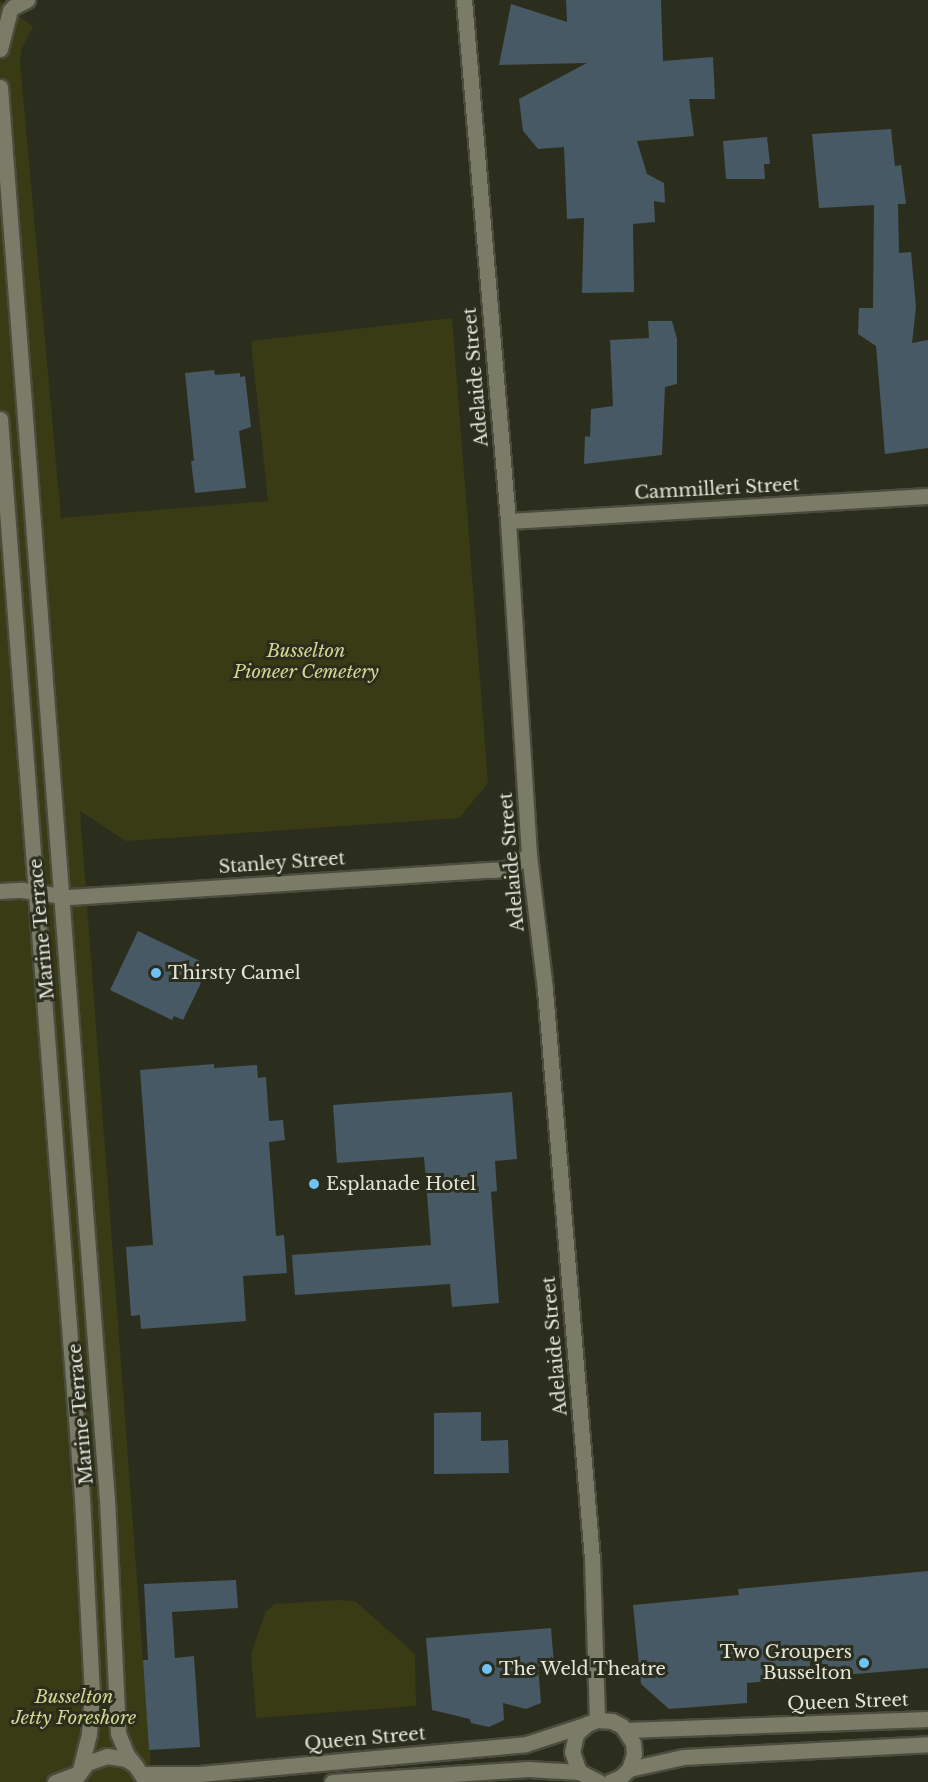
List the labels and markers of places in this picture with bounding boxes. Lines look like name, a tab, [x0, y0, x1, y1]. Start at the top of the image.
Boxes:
place label: Thirsty Camel	[168, 962, 301, 984]
marker: Thirsty Camel	[149, 966, 163, 980]
place label: Esplanade Hotel	[326, 1173, 476, 1195]
marker: Esplanade Hotel	[307, 1177, 321, 1191]
place label: Two Groupers Busselton	[720, 1642, 852, 1684]
marker: Two Groupers Busselton	[857, 1656, 871, 1670]
place label: The Weld Theatre	[499, 1658, 667, 1680]
marker: The Weld Theatre	[480, 1662, 494, 1676]

